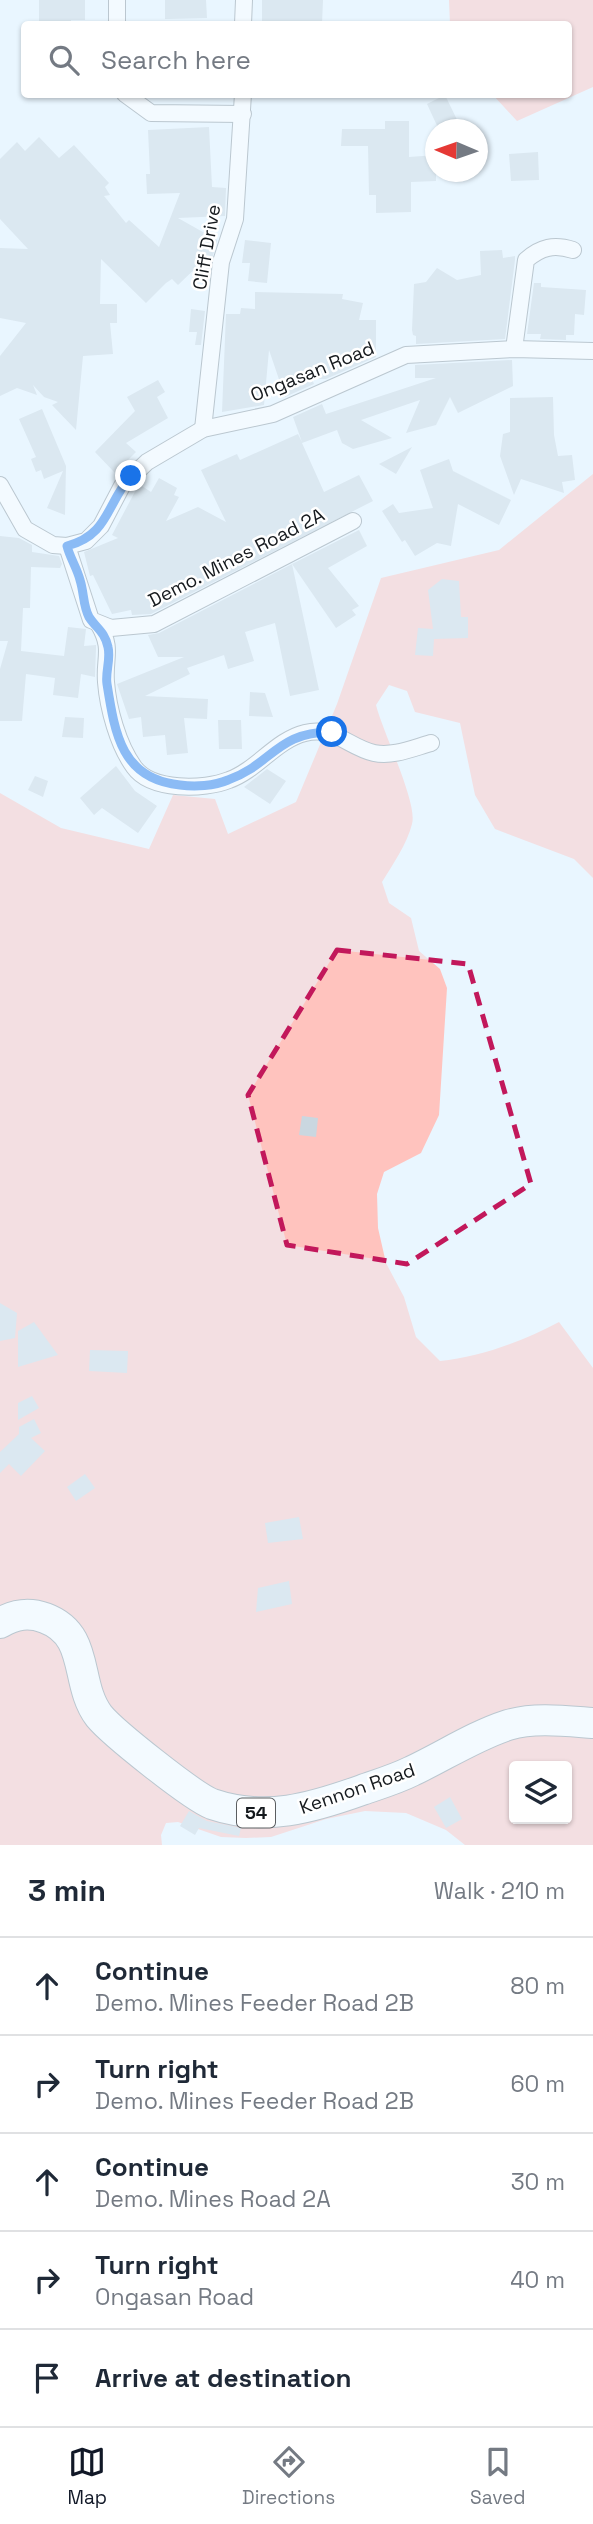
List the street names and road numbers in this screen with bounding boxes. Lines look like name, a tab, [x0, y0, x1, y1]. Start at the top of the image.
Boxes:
street label: Cliff Drive	[187, 202, 226, 292]
street label: Ongasan Road	[247, 335, 378, 408]
street label: Demo. Mines Road 2A	[144, 502, 329, 613]
street label: Kennon Road	[296, 1757, 418, 1820]
road number: 54	[237, 1798, 275, 1828]

